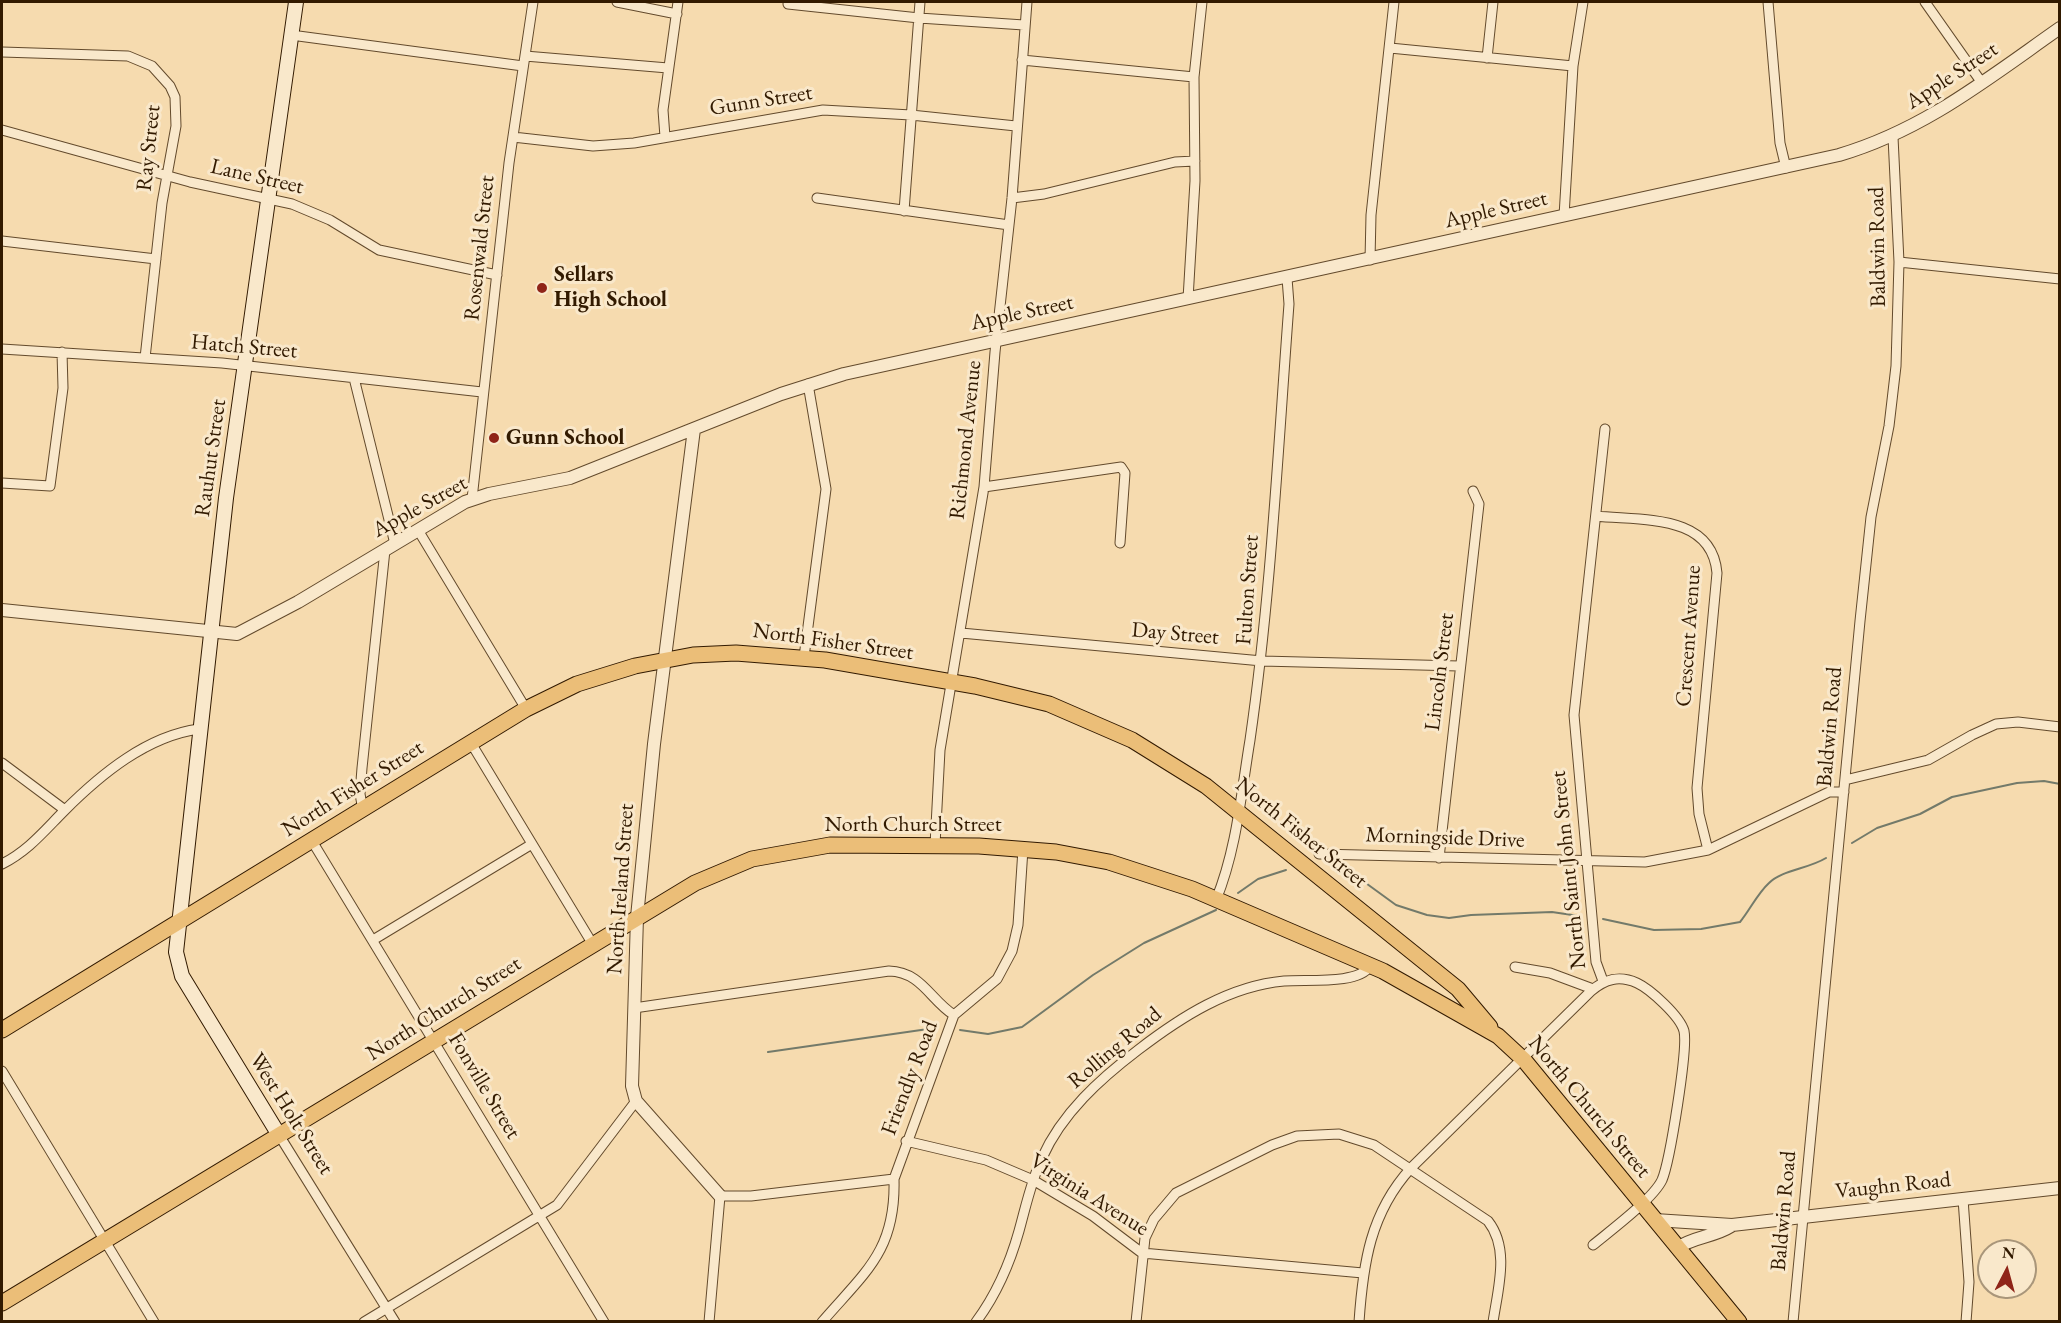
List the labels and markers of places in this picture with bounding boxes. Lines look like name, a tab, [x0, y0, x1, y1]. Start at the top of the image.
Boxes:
place label: Sellars High School	[554, 262, 667, 314]
marker: Sellars High School	[535, 281, 549, 295]
place label: Gunn School	[506, 425, 624, 451]
marker: Gunn School	[487, 431, 501, 445]

